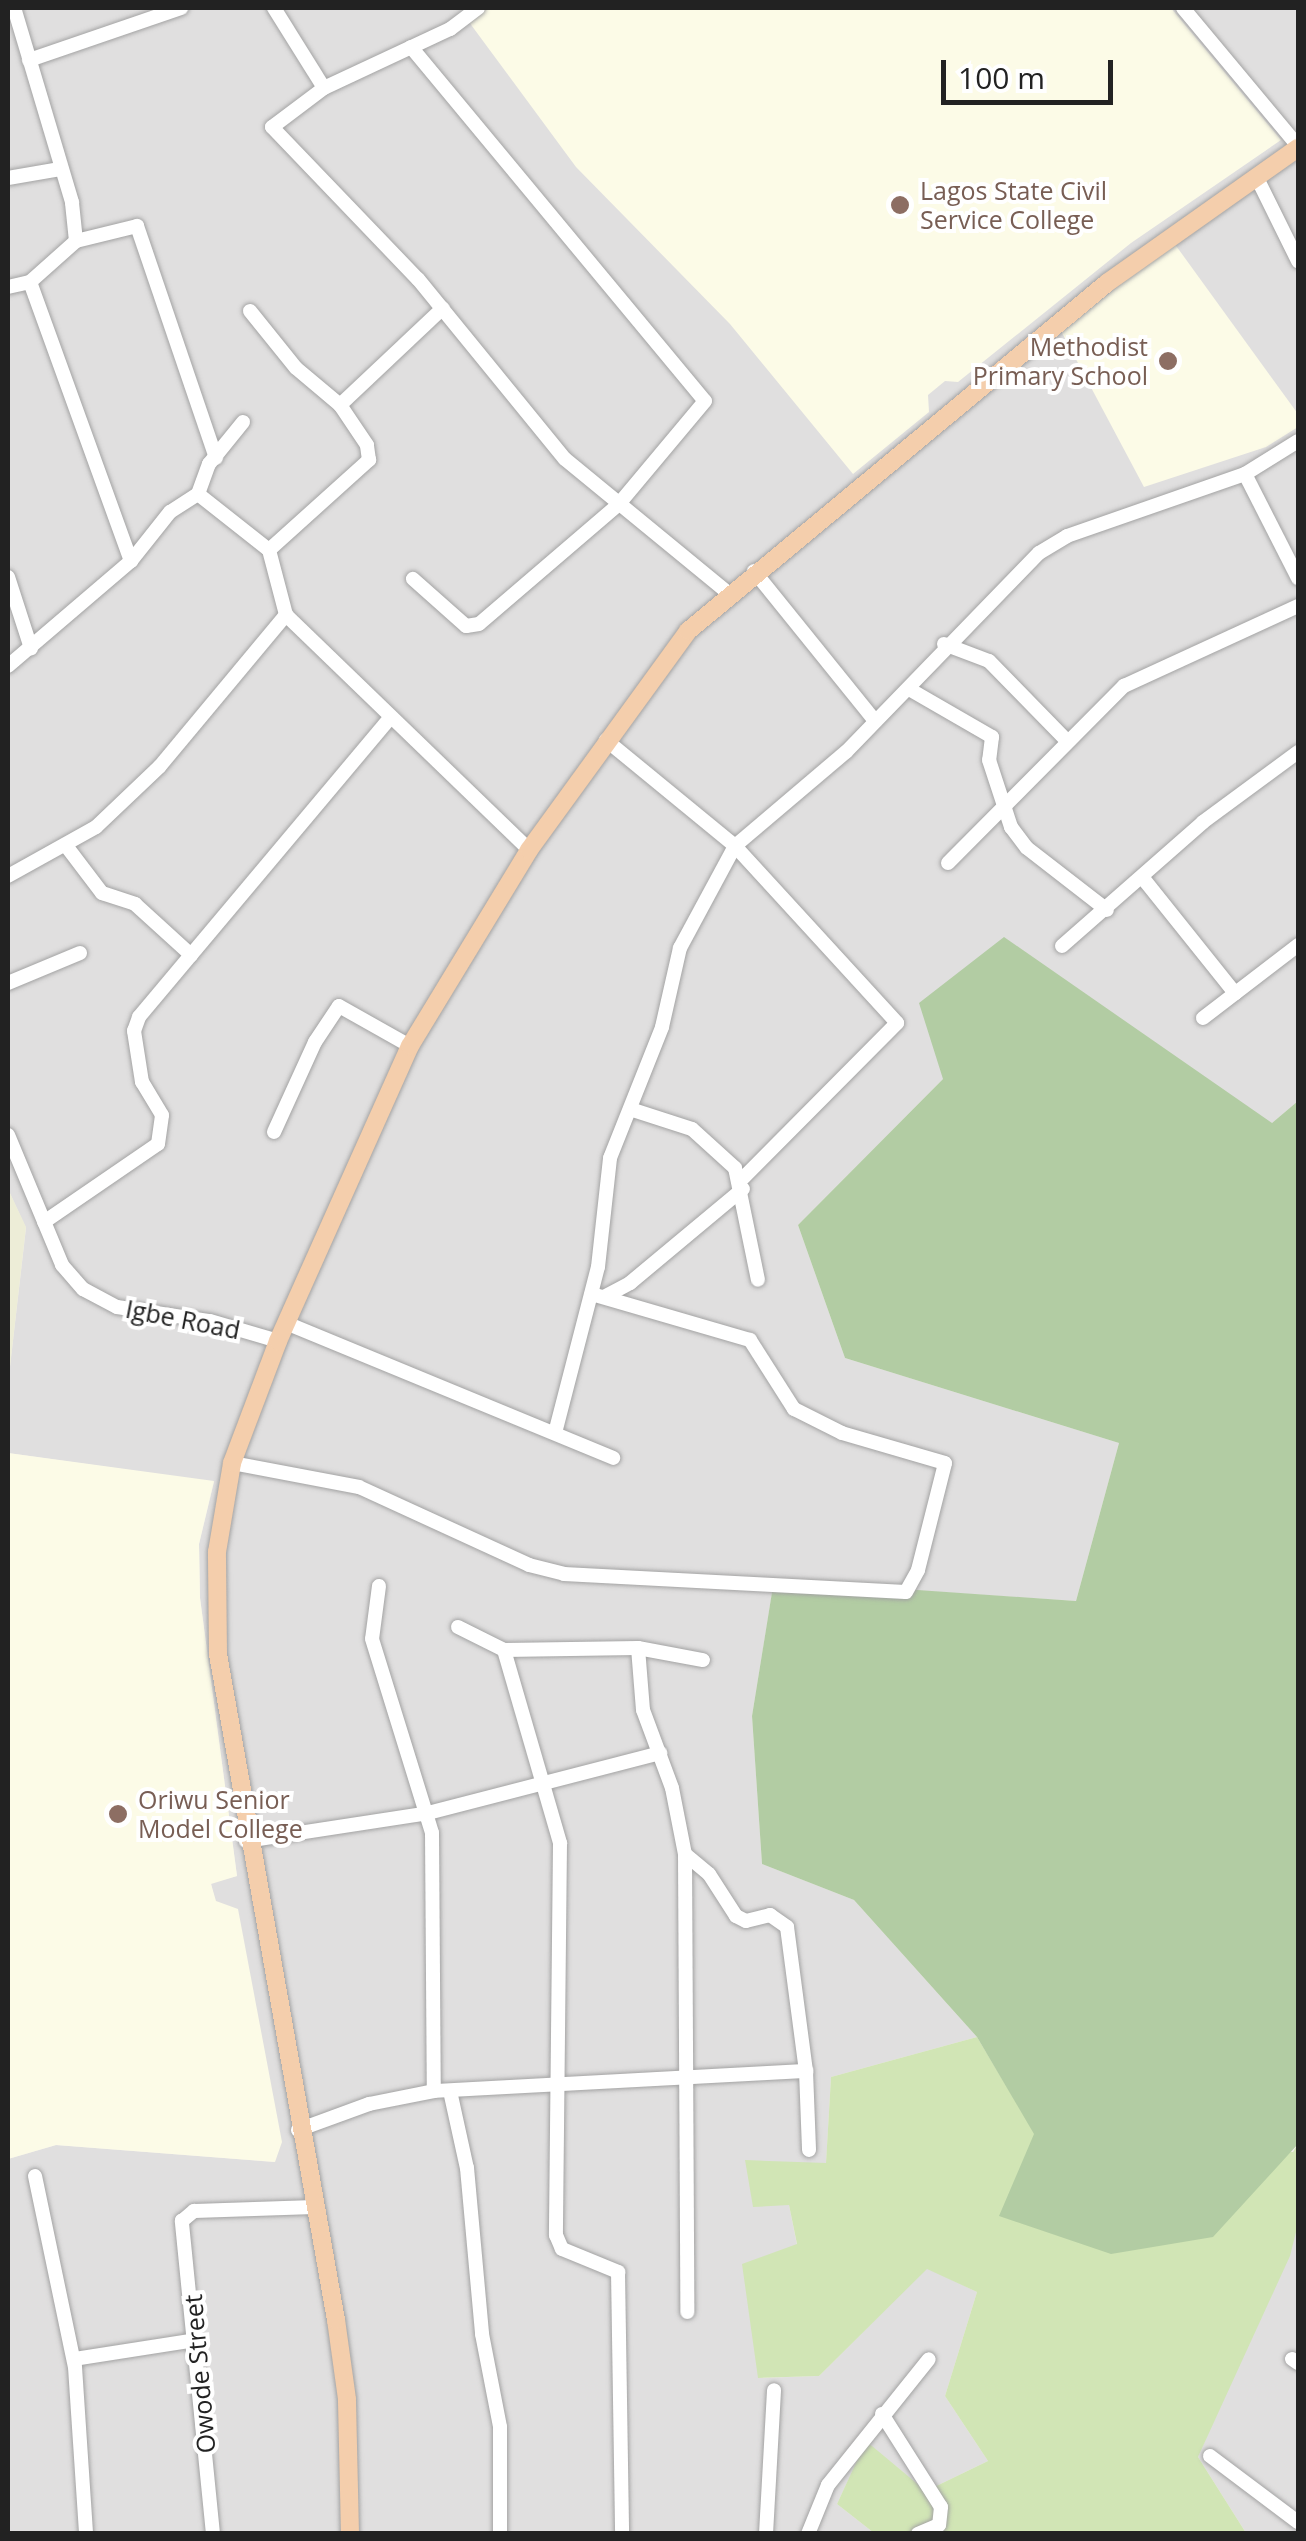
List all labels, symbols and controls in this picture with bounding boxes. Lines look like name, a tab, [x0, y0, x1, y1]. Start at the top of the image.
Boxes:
scale bar	[946, 40, 1118, 102]
text: 100 m	[958, 57, 1045, 98]
place label: Lagos State Civil Service College	[920, 176, 1107, 235]
marker: Lagos State Civil Service College	[889, 194, 911, 216]
place label: Methodist Primary School	[973, 332, 1148, 391]
marker: Methodist Primary School	[1157, 350, 1179, 372]
street label: Igbe Road	[123, 1293, 243, 1345]
place label: Oriwu Senior Model College	[138, 1785, 303, 1844]
marker: Oriwu Senior Model College	[107, 1803, 129, 1825]
street label: Owode Street	[177, 2293, 221, 2455]

